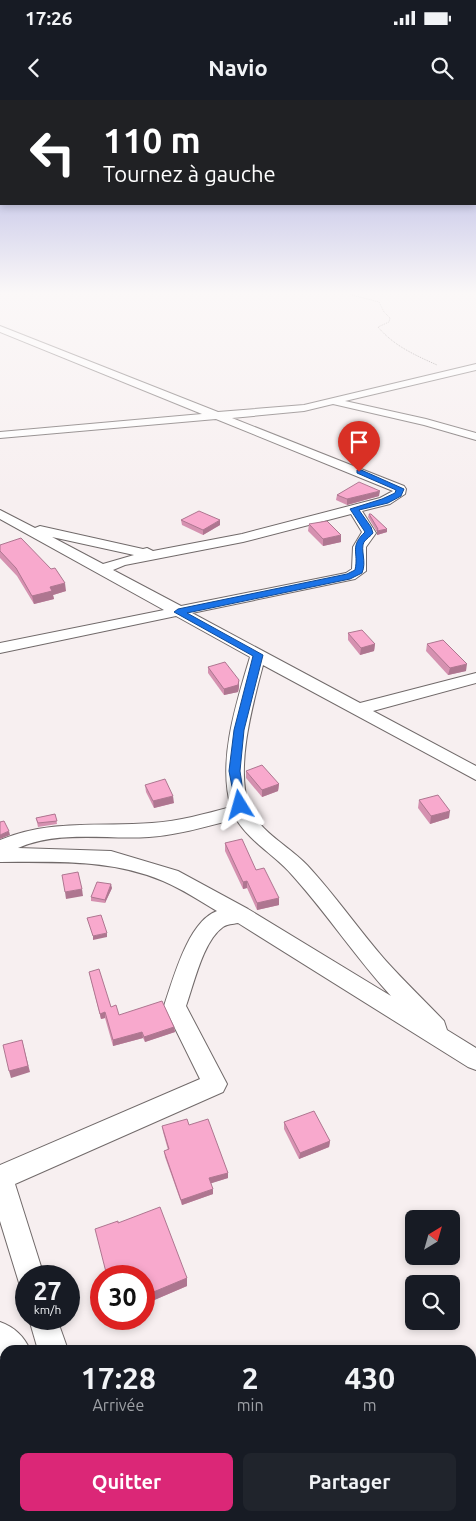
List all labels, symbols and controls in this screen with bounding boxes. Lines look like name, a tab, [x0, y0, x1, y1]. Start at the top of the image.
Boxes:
text: 17:26	[25, 7, 73, 29]
icon: back	[20, 54, 48, 82]
icon: search	[428, 54, 456, 82]
text: Navio	[208, 55, 268, 80]
icon: left	[20, 120, 85, 185]
text: 110 m	[103, 120, 201, 160]
text: Tournez à gauche	[103, 161, 276, 186]
pin	[338, 421, 380, 472]
icon: arrive	[345, 428, 373, 456]
position arrow	[213, 778, 265, 830]
north arrow	[405, 1210, 460, 1265]
map controls	[405, 1210, 460, 1330]
speed limit sign: 30	[90, 1265, 155, 1330]
button: search	[405, 1275, 460, 1330]
text: 27	[33, 1277, 62, 1305]
text: km/h	[34, 1303, 61, 1316]
text: 17:28	[81, 1361, 156, 1395]
text: 2	[242, 1361, 259, 1395]
text: 430	[344, 1361, 395, 1395]
text: Arrivée	[92, 1396, 144, 1414]
text: min	[237, 1396, 264, 1414]
text: m	[363, 1396, 377, 1414]
button: Quitter	[20, 1453, 233, 1511]
button: Partager	[243, 1453, 456, 1511]

